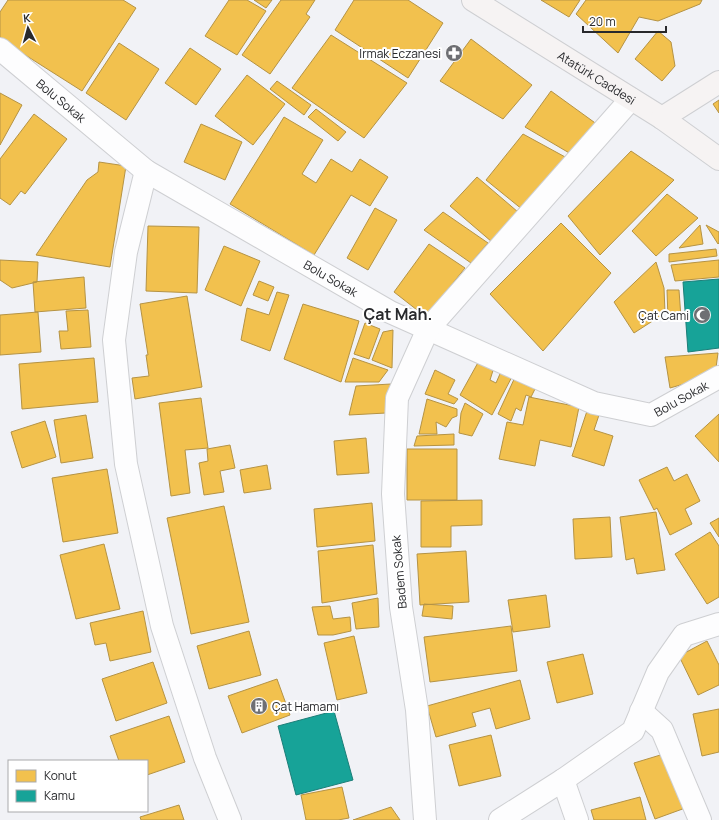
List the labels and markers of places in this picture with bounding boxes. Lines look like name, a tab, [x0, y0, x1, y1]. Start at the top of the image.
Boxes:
pharmacy icon: Irmak Eczanesi	[444, 43, 464, 63]
place label: Irmak Eczanesi	[359, 45, 441, 62]
mosque icon: Çat Cami	[692, 305, 712, 325]
place label: Çat Cami	[638, 307, 689, 324]
building icon: Çat Hamamı	[249, 696, 269, 716]
place label: Çat Hamamı	[272, 698, 339, 715]

